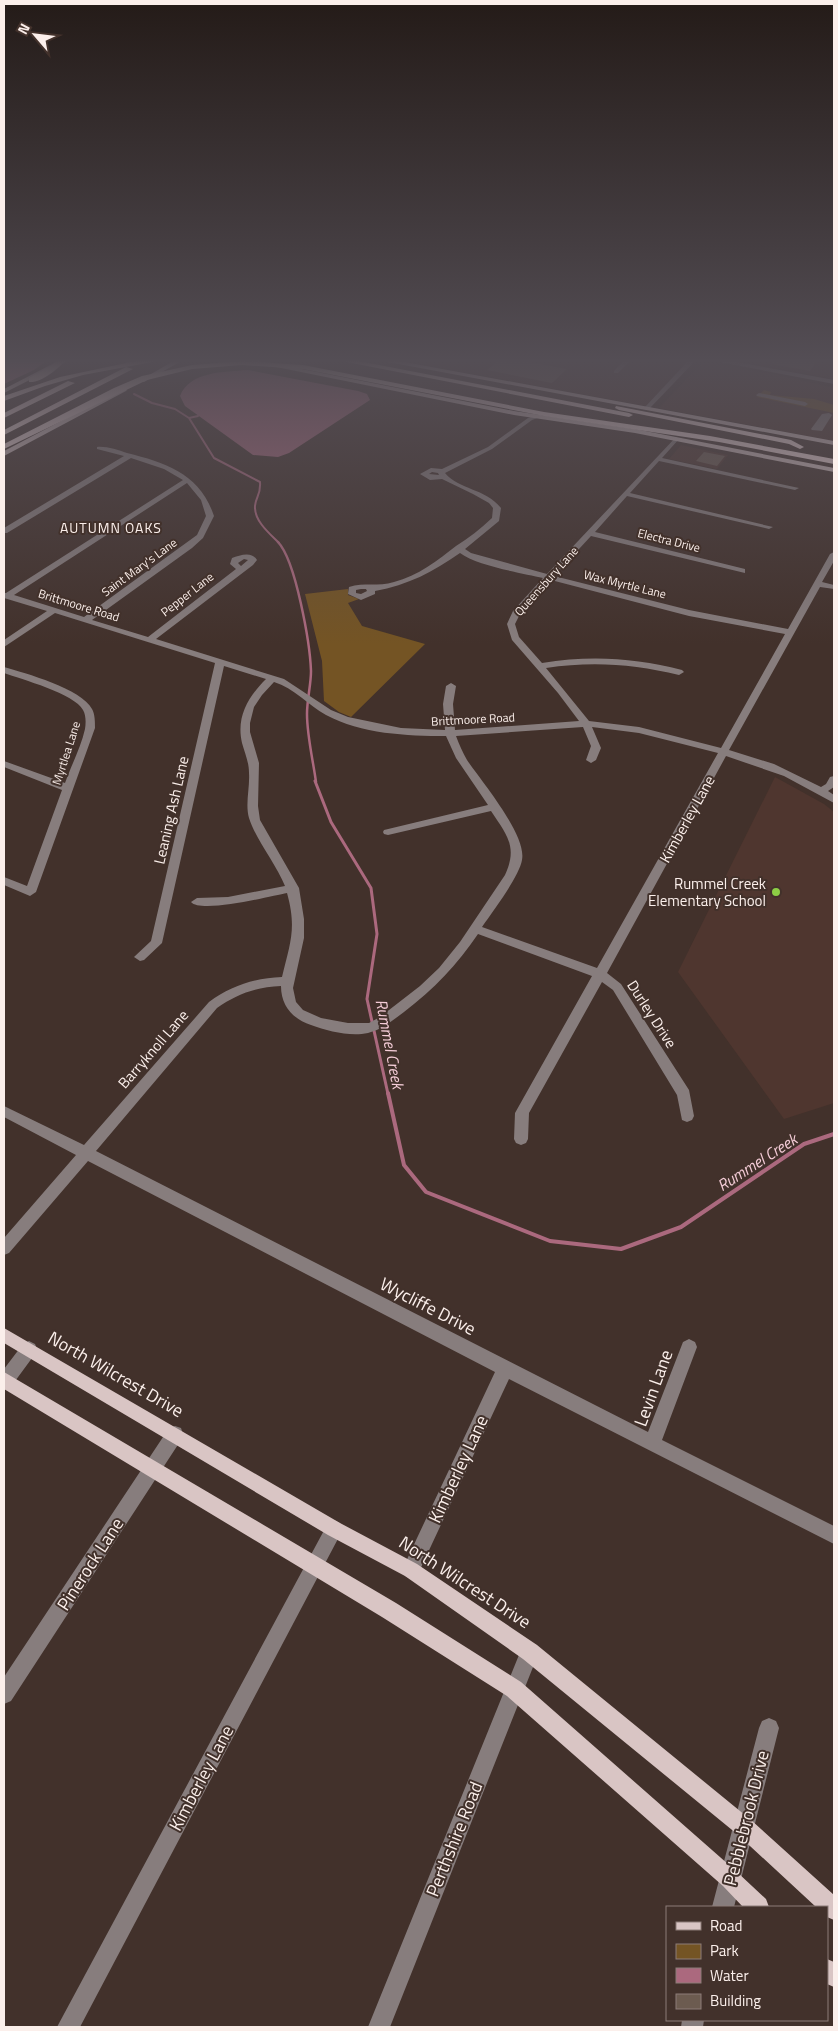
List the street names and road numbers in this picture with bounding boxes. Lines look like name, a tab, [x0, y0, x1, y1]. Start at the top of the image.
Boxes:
street label: Electra Drive	[636, 523, 702, 557]
street label: Saint Mary's Lane	[97, 533, 181, 601]
street label: Queensbury Lane	[510, 542, 582, 620]
street label: Wax Myrtle Lane	[582, 565, 668, 603]
street label: Pepper Lane	[156, 567, 218, 621]
street label: Brittmoore Road	[36, 584, 122, 626]
street label: Brittmoore Road	[431, 707, 515, 731]
street label: Myrtlea Lane	[47, 719, 85, 787]
street label: Leaning Ash Lane	[147, 754, 195, 866]
street label: Kimberley Lane	[653, 771, 721, 867]
street label: Durley Drive	[621, 975, 683, 1053]
street label: Barryknoll Lane	[112, 1004, 194, 1094]
street label: Wycliffe Drive	[375, 1270, 481, 1342]
street label: North Wilcrest Drive	[43, 1324, 189, 1424]
street label: Levin Lane	[627, 1346, 679, 1430]
street label: Kimberley Lane	[421, 1411, 495, 1527]
street label: Pinerock Lane	[50, 1512, 130, 1616]
street label: North Wilcrest Drive	[394, 1529, 536, 1635]
street label: Kimberley Lane	[162, 1720, 240, 1836]
street label: Pebblebrook Drive	[716, 1748, 776, 1888]
street label: Perthshire Road	[419, 1777, 489, 1901]

